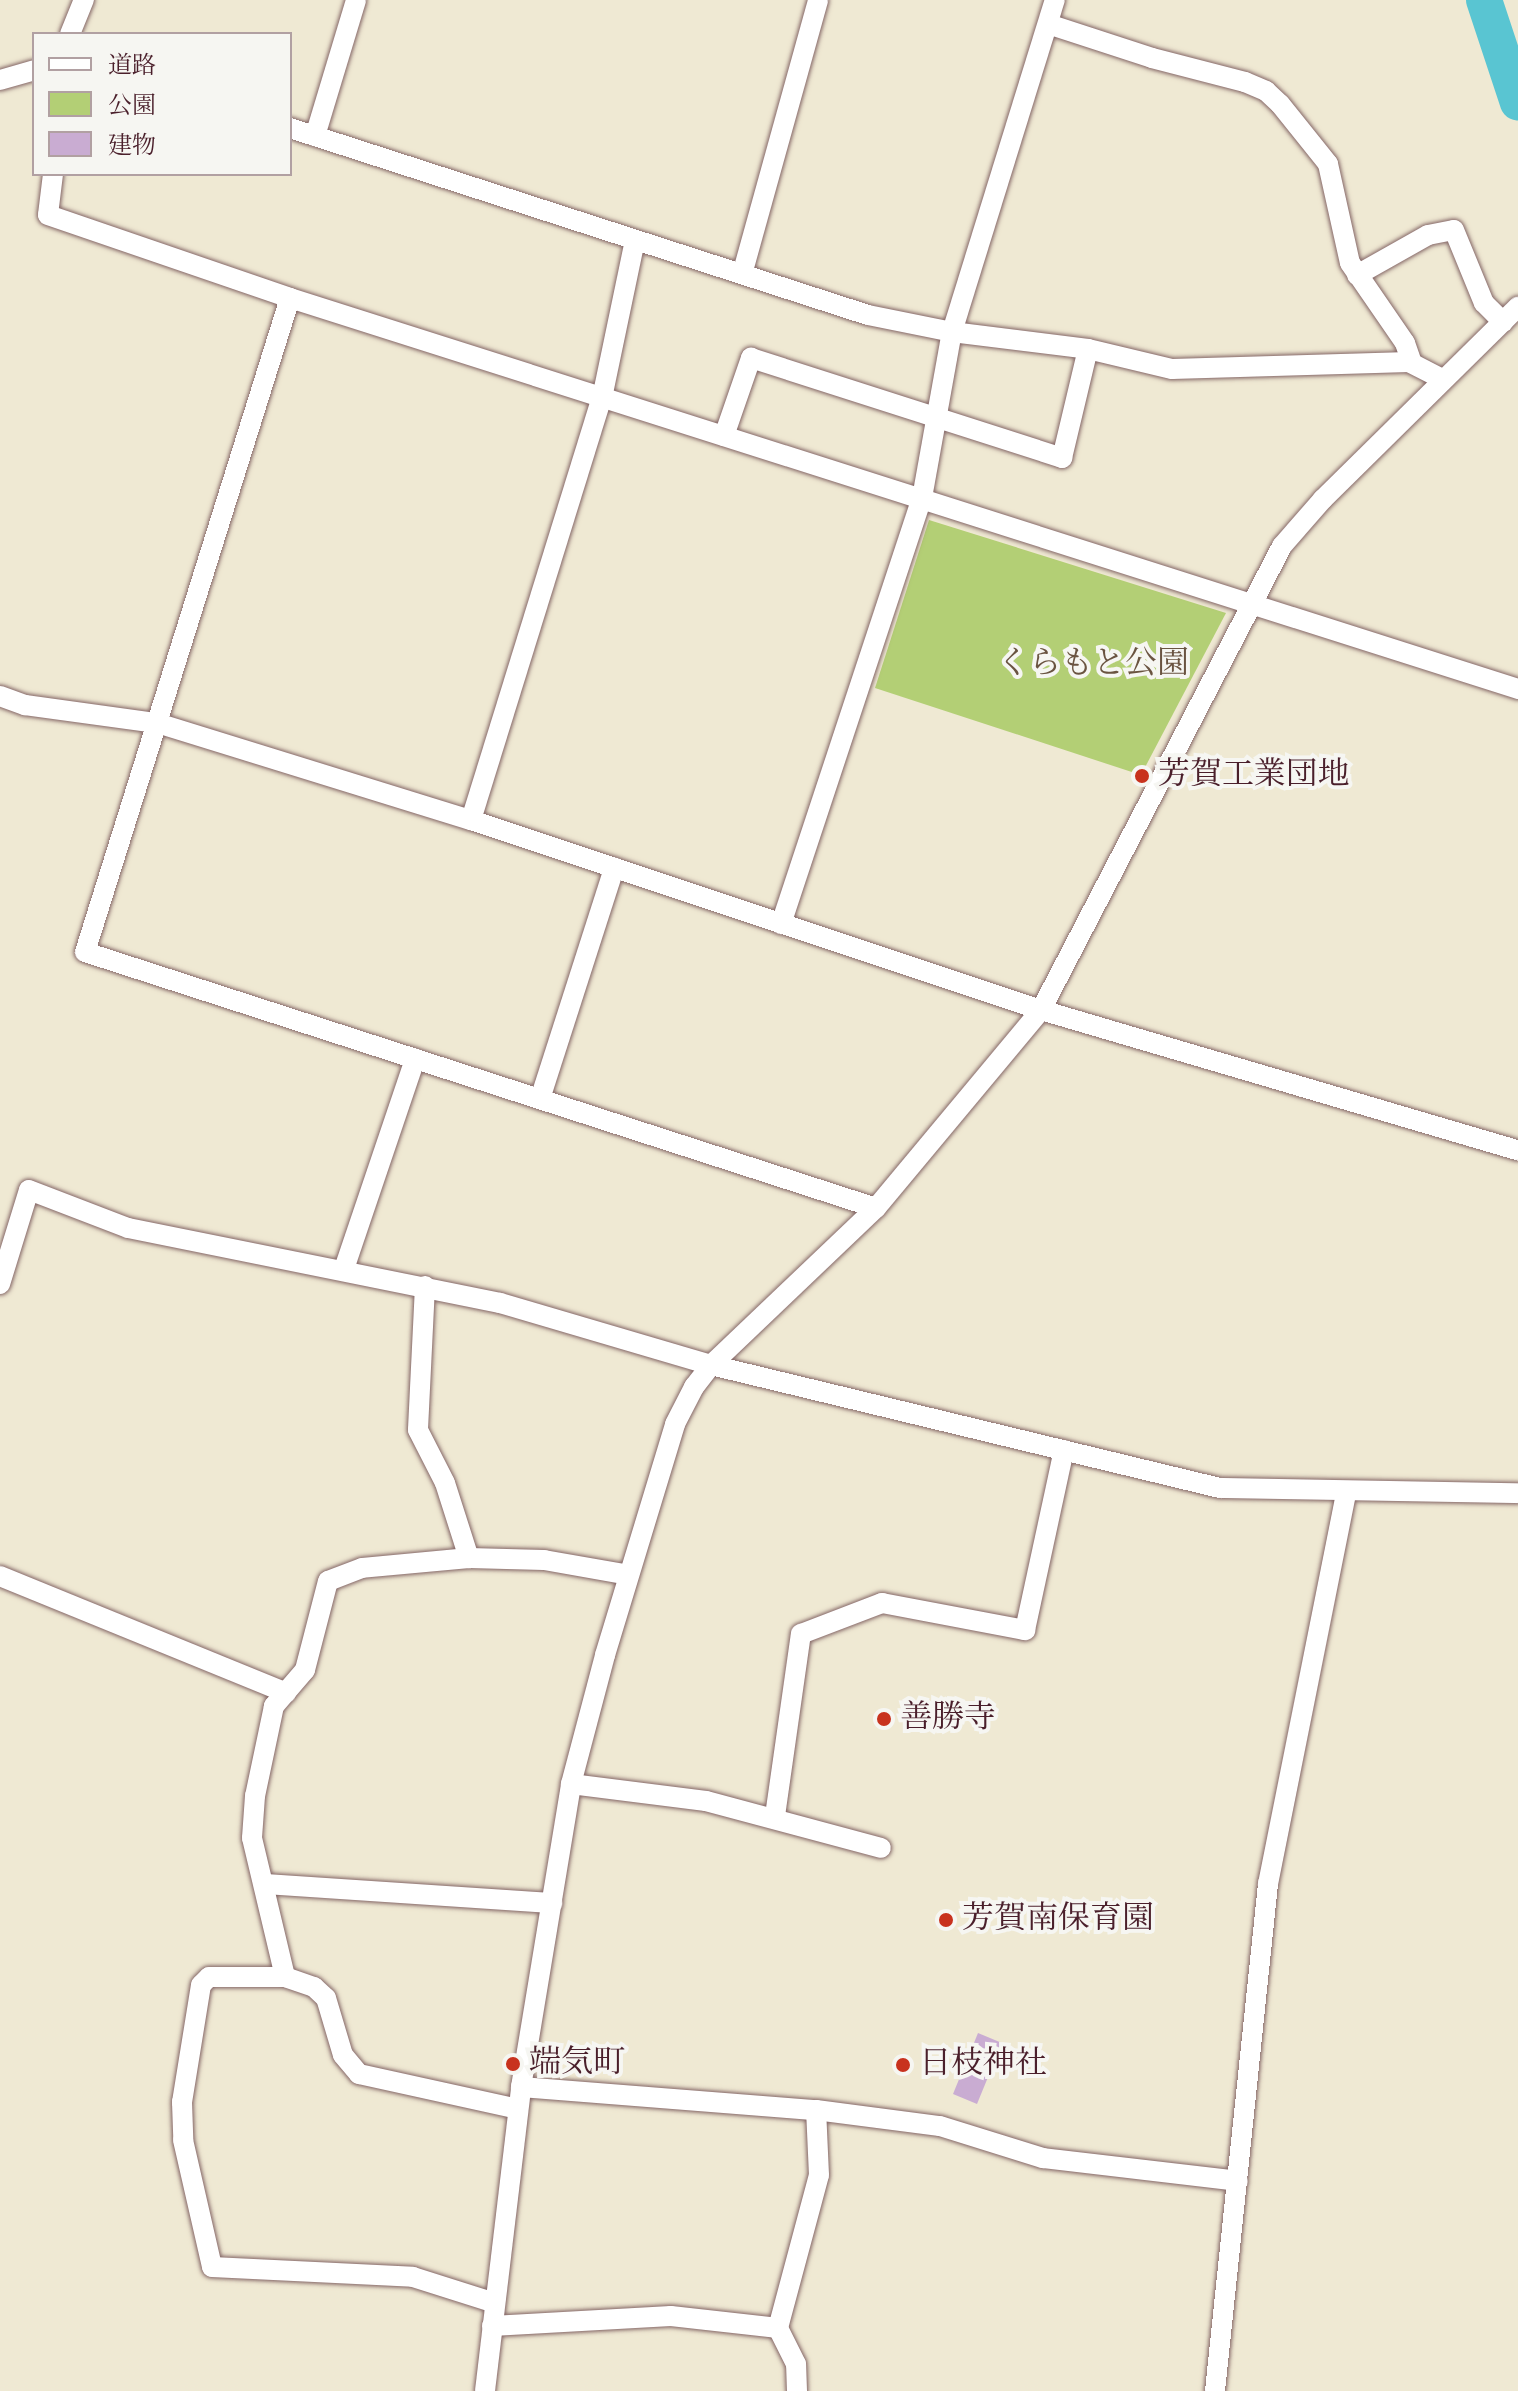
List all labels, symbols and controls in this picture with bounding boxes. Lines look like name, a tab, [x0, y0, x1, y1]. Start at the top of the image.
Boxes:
legend	[32, 32, 292, 176]
text: 道路	[108, 50, 156, 84]
text: 公園	[108, 90, 156, 124]
text: 建物	[108, 130, 156, 164]
park label: くらもと公園	[997, 646, 1189, 684]
place label: 芳賀工業団地	[1158, 757, 1350, 795]
marker: 芳賀工業団地	[1133, 767, 1151, 785]
place label: 善勝寺	[900, 1700, 996, 1738]
marker: 善勝寺	[875, 1710, 893, 1728]
place label: 芳賀南保育園	[962, 1901, 1154, 1939]
marker: 芳賀南保育園	[937, 1911, 955, 1929]
place label: 端気町	[529, 2045, 625, 2083]
place label: 日枝神社	[919, 2046, 1047, 2084]
marker: 端気町	[504, 2055, 522, 2073]
marker: 日枝神社	[894, 2056, 912, 2074]

